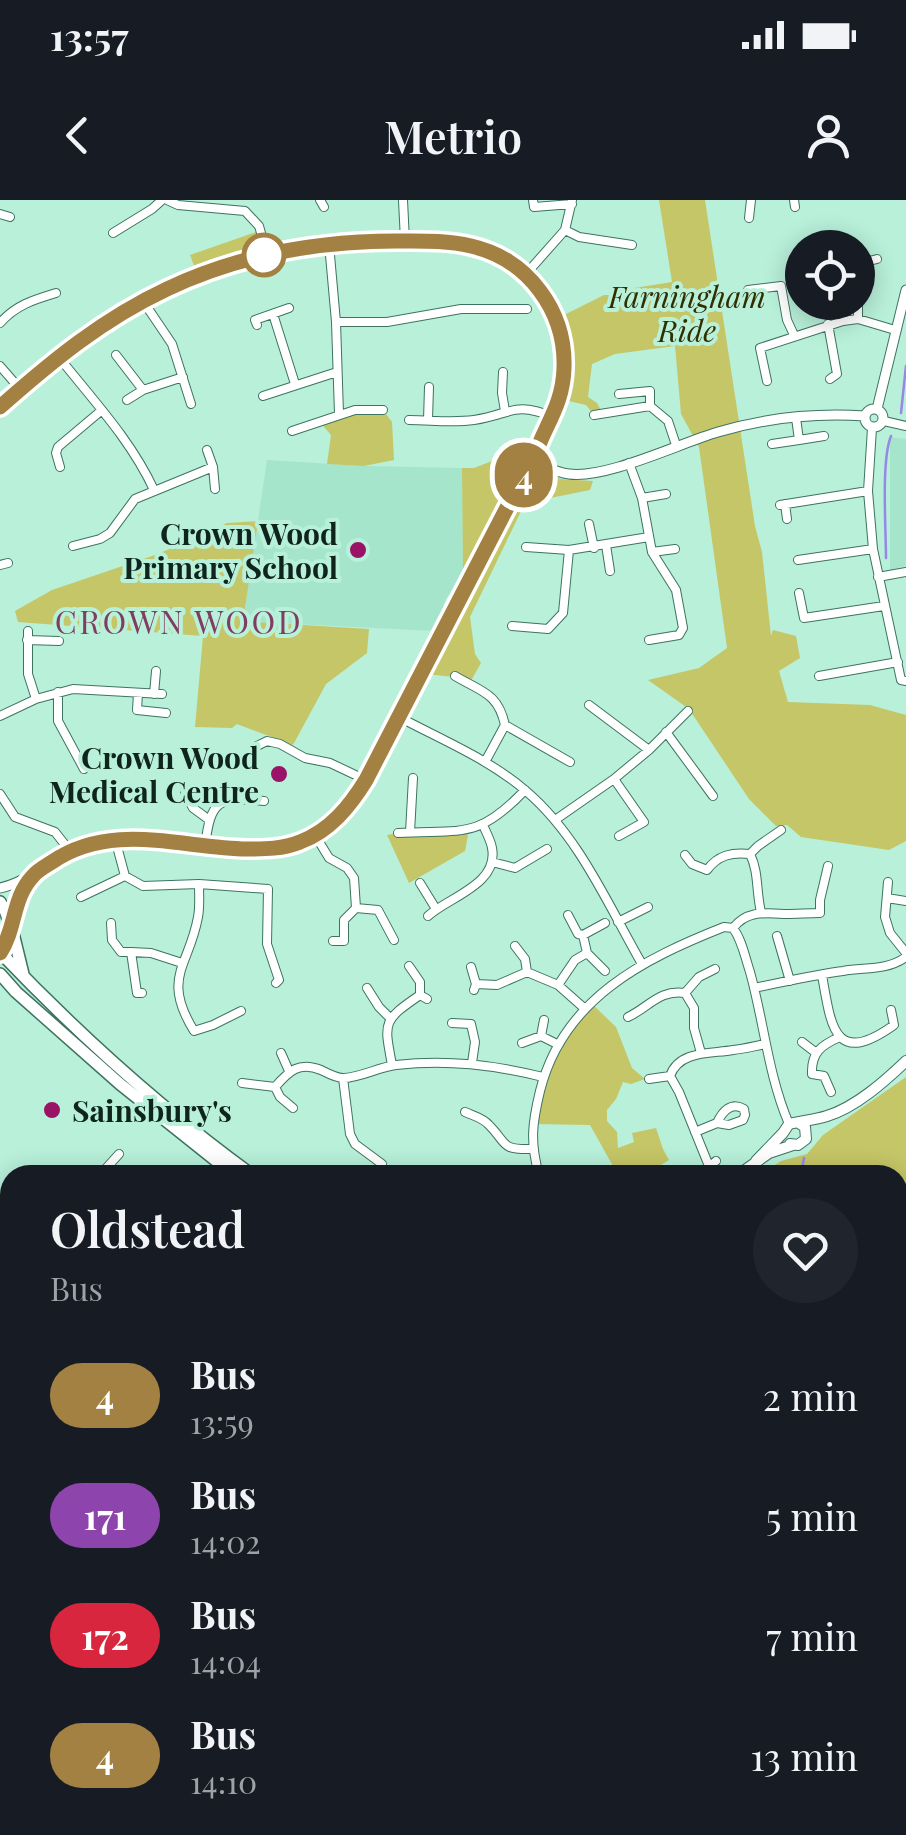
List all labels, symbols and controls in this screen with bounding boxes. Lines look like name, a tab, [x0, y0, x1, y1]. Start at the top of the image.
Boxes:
text: 13:57	[50, 10, 129, 61]
text: Metrio	[384, 105, 522, 165]
icon: back	[50, 108, 105, 163]
icon: person	[801, 108, 856, 163]
map controls	[785, 230, 875, 320]
button: locate	[785, 230, 875, 320]
unlabelled marker	[243, 234, 285, 276]
park label: Farningham Ride	[606, 276, 766, 350]
line badge: 4	[492, 442, 556, 508]
text: 4	[515, 452, 533, 499]
place label: Crown Wood Primary School	[123, 513, 338, 587]
marker: Crown Wood Primary School	[347, 539, 369, 561]
district label: CROWN WOOD	[55, 599, 303, 642]
place label: Crown Wood Medical Centre	[49, 737, 259, 811]
marker: Crown Wood Medical Centre	[268, 763, 290, 785]
place label: Sainsbury's	[72, 1090, 232, 1130]
marker: Sainsbury's	[41, 1099, 63, 1121]
text: Oldstead	[50, 1196, 245, 1260]
button: heart	[753, 1198, 858, 1303]
text: Bus	[50, 1266, 103, 1309]
text: Bus	[190, 1348, 256, 1399]
text: 2 min	[763, 1370, 858, 1421]
text: 4	[96, 1372, 114, 1419]
text: 13:59	[190, 1399, 254, 1442]
text: Bus	[190, 1468, 256, 1519]
text: 5 min	[766, 1490, 858, 1541]
text: 171	[84, 1492, 126, 1539]
text: 14:02	[190, 1519, 261, 1562]
text: Bus	[190, 1588, 256, 1639]
text: 7 min	[766, 1610, 858, 1661]
text: 172	[81, 1612, 129, 1659]
text: 14:04	[190, 1639, 261, 1682]
text: Bus	[190, 1708, 256, 1759]
text: 13 min	[750, 1730, 858, 1781]
text: 4	[96, 1732, 114, 1779]
text: 14:10	[190, 1759, 257, 1802]

